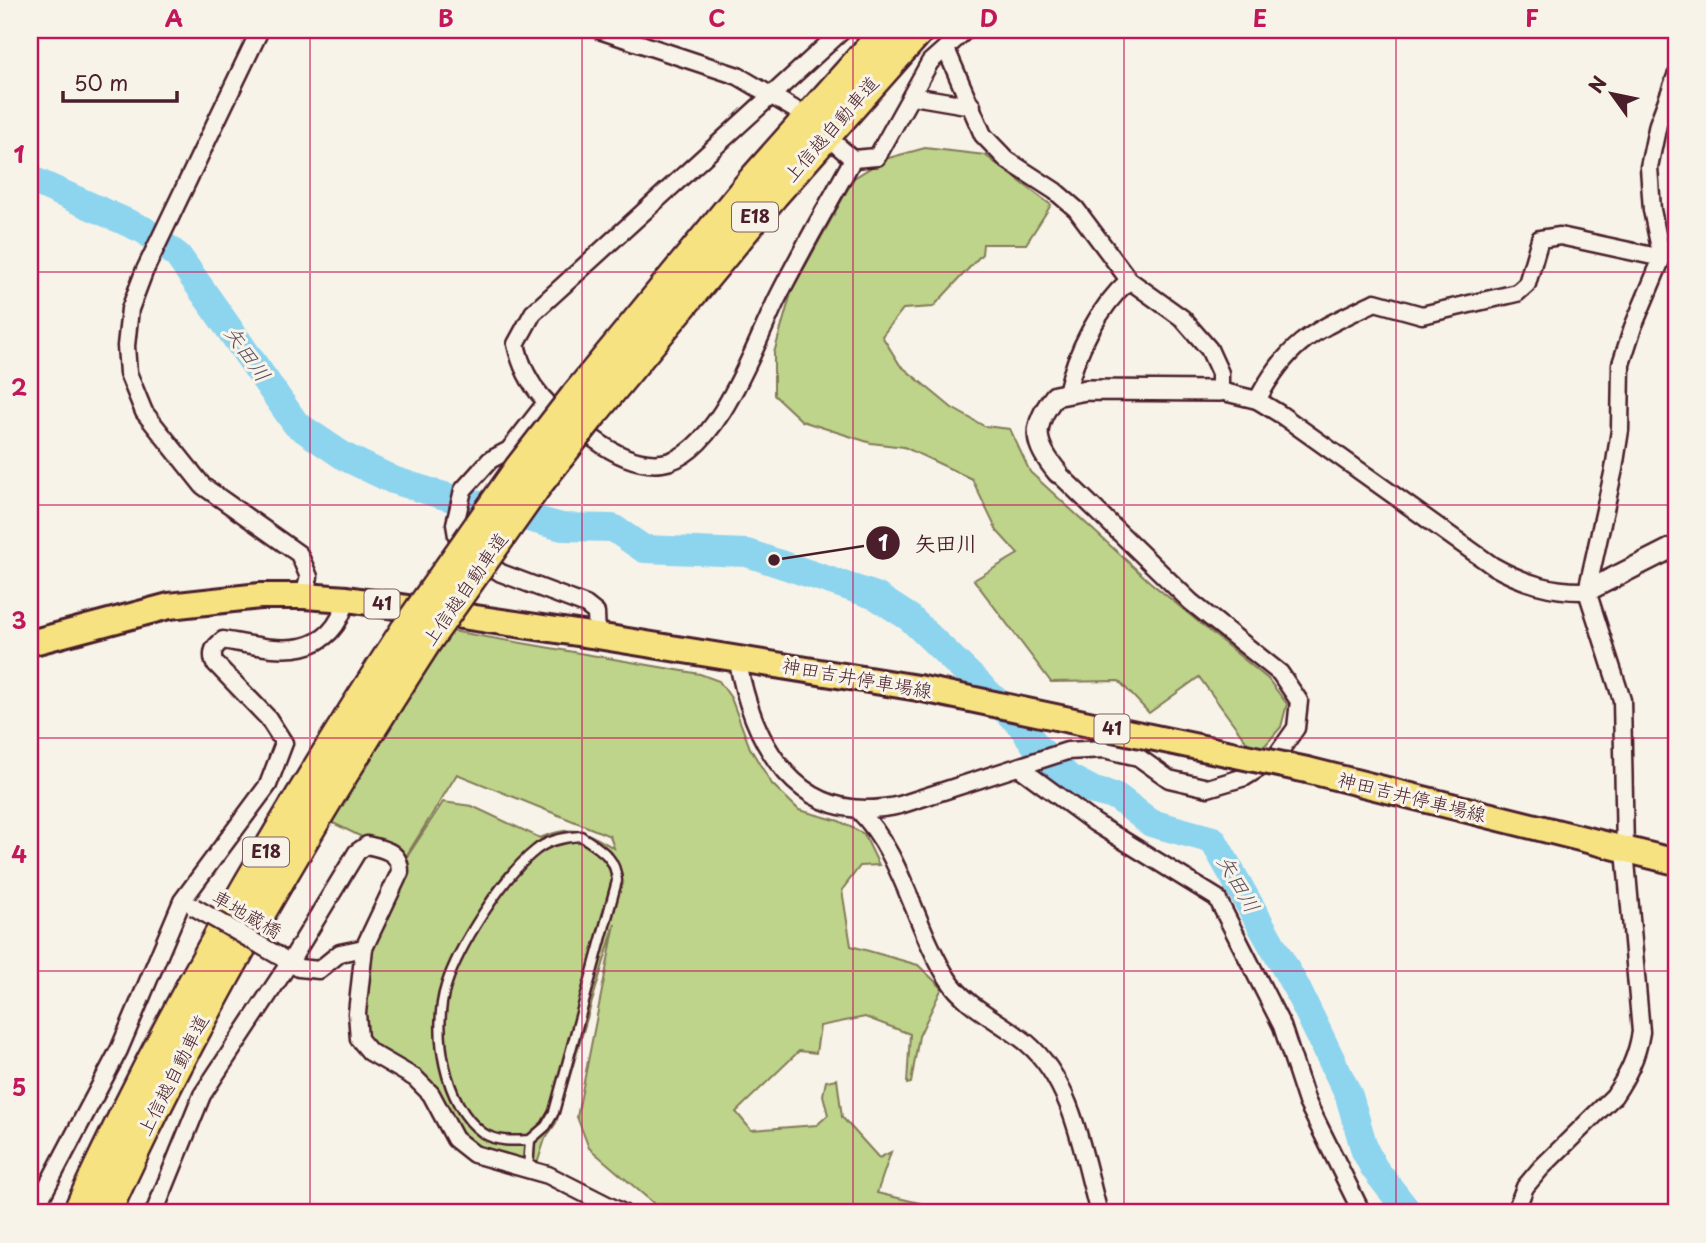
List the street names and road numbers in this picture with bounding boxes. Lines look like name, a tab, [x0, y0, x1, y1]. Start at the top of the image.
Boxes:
street label: 上信越自動車道	[776, 69, 884, 188]
road number: E18	[732, 202, 778, 232]
street label: 上信越自動車道	[415, 526, 514, 651]
road number: 41	[364, 590, 400, 618]
street label: 神田吉井停車場線	[780, 650, 934, 704]
road number: 41	[1094, 714, 1130, 744]
street label: 神田吉井停車場線	[1335, 764, 1489, 828]
road number: E18	[243, 838, 289, 866]
street label: 車地蔵橋	[208, 882, 287, 944]
street label: 上信越自動車道	[129, 1009, 215, 1140]

